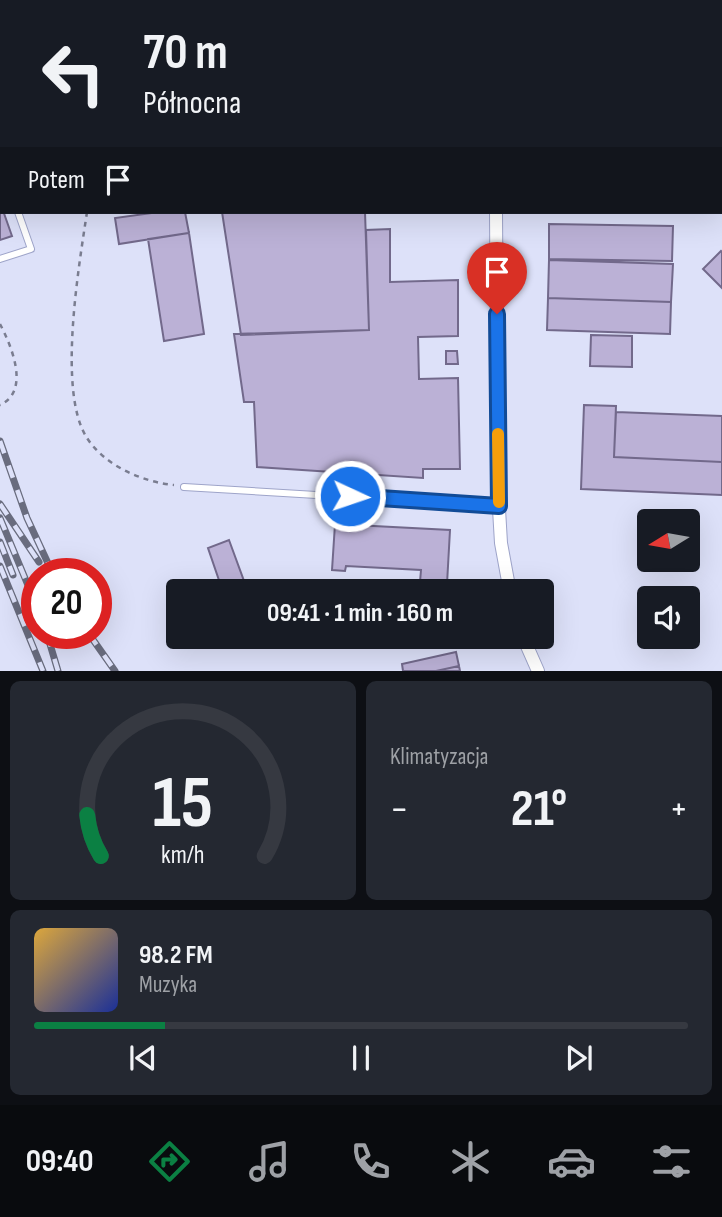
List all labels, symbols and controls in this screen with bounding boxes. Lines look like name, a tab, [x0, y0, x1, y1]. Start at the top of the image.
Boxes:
text: 70 m	[143, 24, 228, 83]
icon: left	[28, 28, 119, 119]
text: Północna	[143, 84, 241, 123]
icon: arrive	[99, 161, 137, 199]
text: Potem	[28, 165, 85, 196]
pin	[467, 242, 527, 314]
icon: arrive	[478, 253, 516, 291]
position arrow	[313, 459, 387, 533]
north arrow	[637, 509, 700, 572]
map controls	[637, 509, 700, 649]
speed limit sign: 20	[21, 558, 112, 649]
button: sound	[637, 586, 700, 649]
text: 09:41 · 1 min · 160 m	[267, 598, 453, 629]
text: Klimatyzacja	[390, 743, 488, 771]
text: 15	[153, 761, 213, 849]
text: 21°	[511, 778, 567, 841]
text: −	[390, 787, 409, 832]
text: +	[669, 787, 688, 832]
text: km/h	[161, 840, 205, 871]
text: 98.2 FM	[139, 940, 213, 971]
text: Muzyka	[139, 971, 197, 999]
icon: previous	[124, 1039, 162, 1077]
icon: pause	[342, 1039, 380, 1077]
icon: next	[560, 1039, 598, 1077]
icon: directions	[145, 1137, 194, 1186]
icon: music	[245, 1137, 294, 1186]
icon: phone	[346, 1137, 395, 1186]
icon: climate	[446, 1137, 495, 1186]
icon: car	[547, 1137, 596, 1186]
icon: filters	[647, 1137, 696, 1186]
text: 09:40	[26, 1142, 93, 1181]

